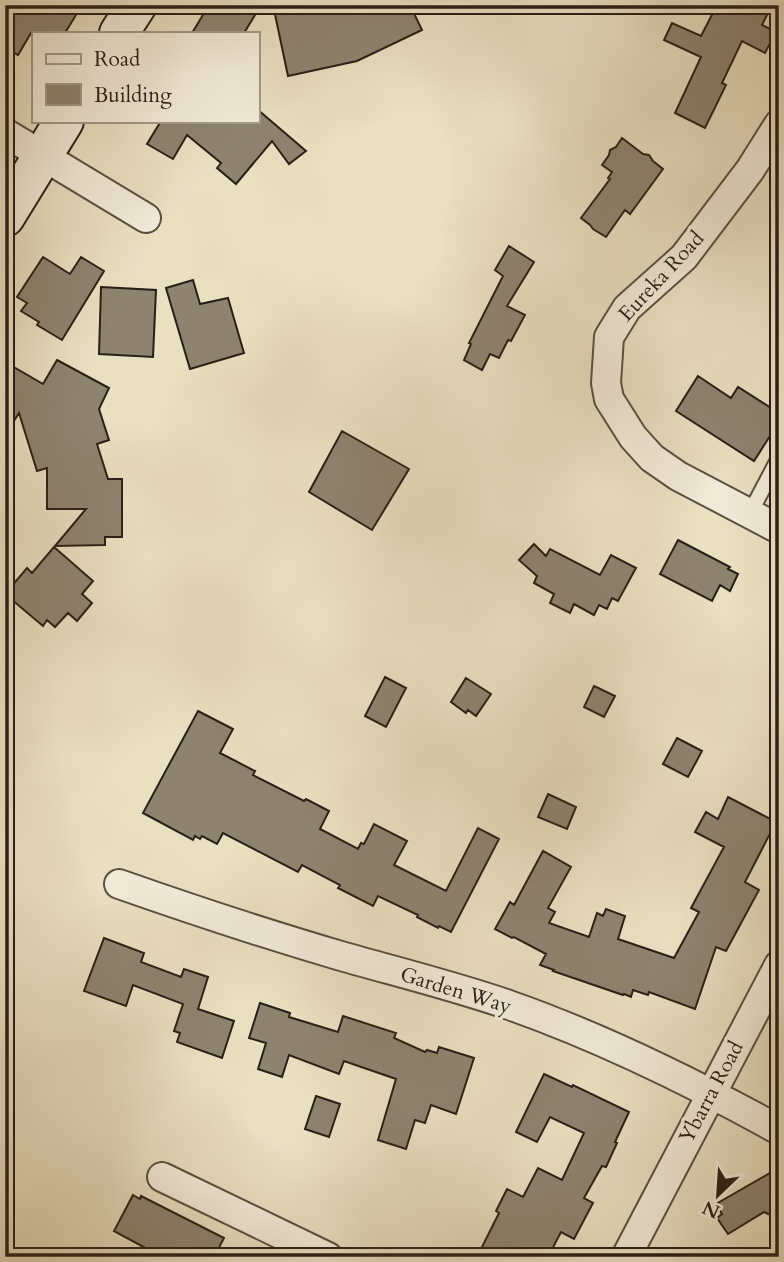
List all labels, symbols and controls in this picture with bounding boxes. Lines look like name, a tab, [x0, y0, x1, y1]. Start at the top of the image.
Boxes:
legend	[32, 32, 259, 122]
text: Road	[94, 45, 140, 74]
text: Building	[94, 81, 172, 110]
street label: Eureka Road	[612, 225, 711, 328]
street label: Garden Way	[397, 960, 515, 1021]
street label: Ybarra Road	[672, 1036, 751, 1149]
north arrow	[682, 1160, 752, 1230]
text: N	[698, 1194, 724, 1225]

